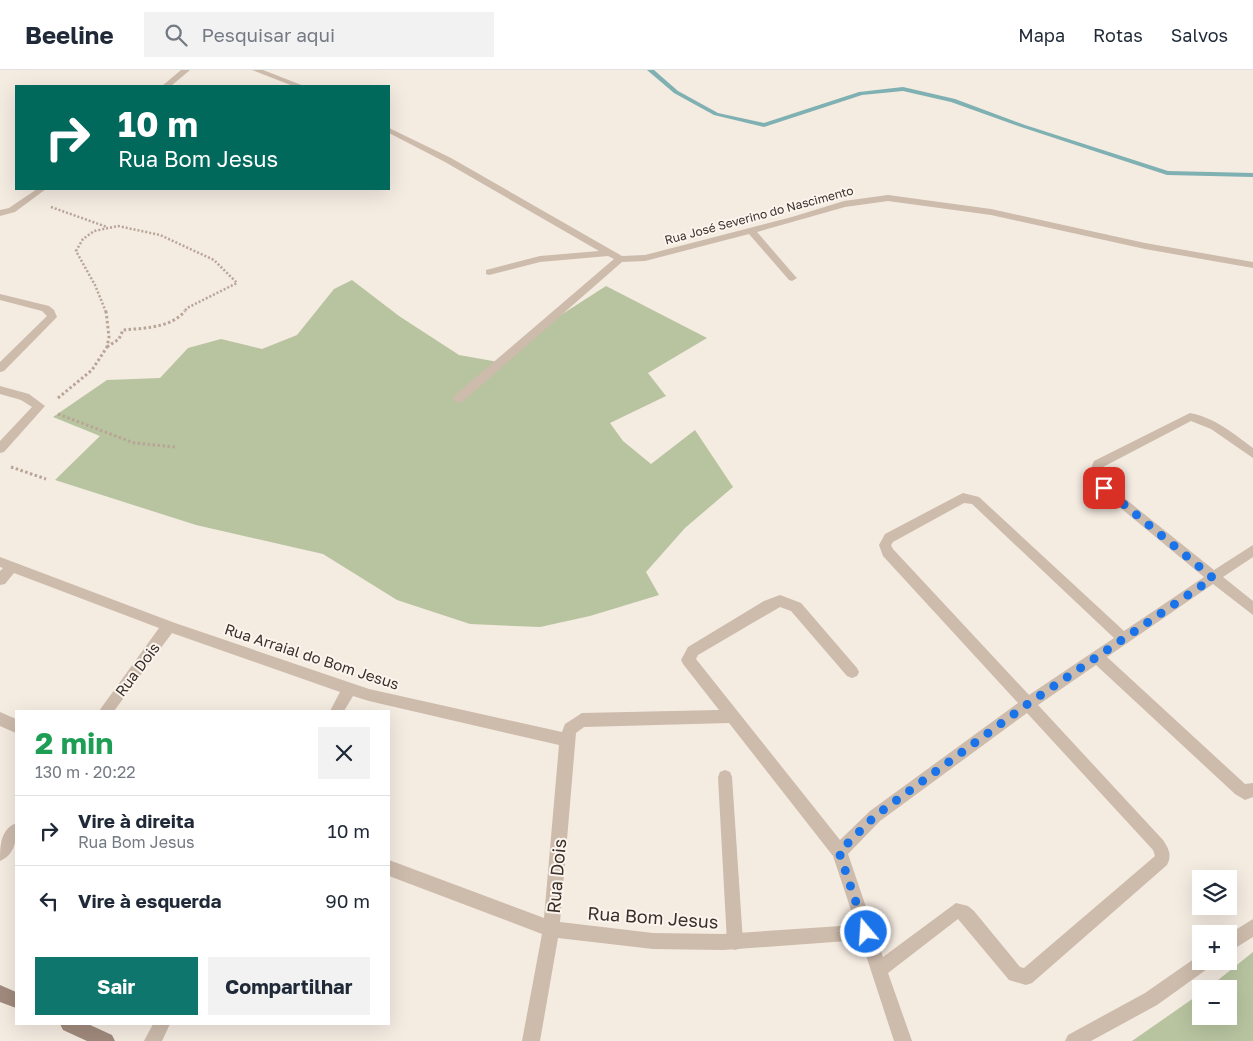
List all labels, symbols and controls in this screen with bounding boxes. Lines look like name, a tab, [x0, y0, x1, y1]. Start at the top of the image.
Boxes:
search box	[144, 12, 494, 57]
text: Beeline	[25, 20, 114, 49]
icon: search	[162, 21, 190, 49]
text: Pesquisar aqui	[202, 23, 335, 46]
text: Mapa	[1018, 24, 1065, 46]
text: Rotas	[1093, 24, 1143, 46]
text: Salvos	[1171, 24, 1228, 46]
text: 10 m	[118, 103, 198, 145]
icon: right	[35, 105, 100, 170]
text: Rua Bom Jesus	[118, 145, 278, 172]
street label: Rua José Severino do Nascimento	[663, 183, 855, 247]
pin	[1083, 467, 1125, 509]
icon: arrive	[1090, 474, 1118, 502]
street label: Rua Arraial do Bom Jesus	[222, 619, 402, 693]
street label: Rua Dois	[111, 639, 163, 699]
text: 2 min	[35, 725, 113, 761]
button: close	[318, 727, 370, 779]
text: 130 m · 20:22	[35, 762, 136, 782]
text: Vire à direita	[78, 809, 195, 832]
icon: right	[35, 817, 63, 845]
text: 10 m	[327, 819, 370, 842]
text: Rua Bom Jesus	[78, 832, 195, 852]
street label: Rua Dois	[542, 838, 570, 914]
map controls	[1192, 870, 1237, 1025]
button: layers	[1192, 870, 1237, 915]
icon: left	[35, 887, 63, 915]
text: Vire à esquerda	[78, 889, 221, 912]
text: 90 m	[325, 889, 370, 912]
street label: Rua Bom Jesus	[587, 901, 719, 933]
position arrow	[839, 905, 891, 957]
button: +	[1192, 925, 1237, 970]
button: Sair	[35, 957, 198, 1015]
button: Compartilhar	[208, 957, 370, 1015]
button: −	[1192, 980, 1237, 1025]

